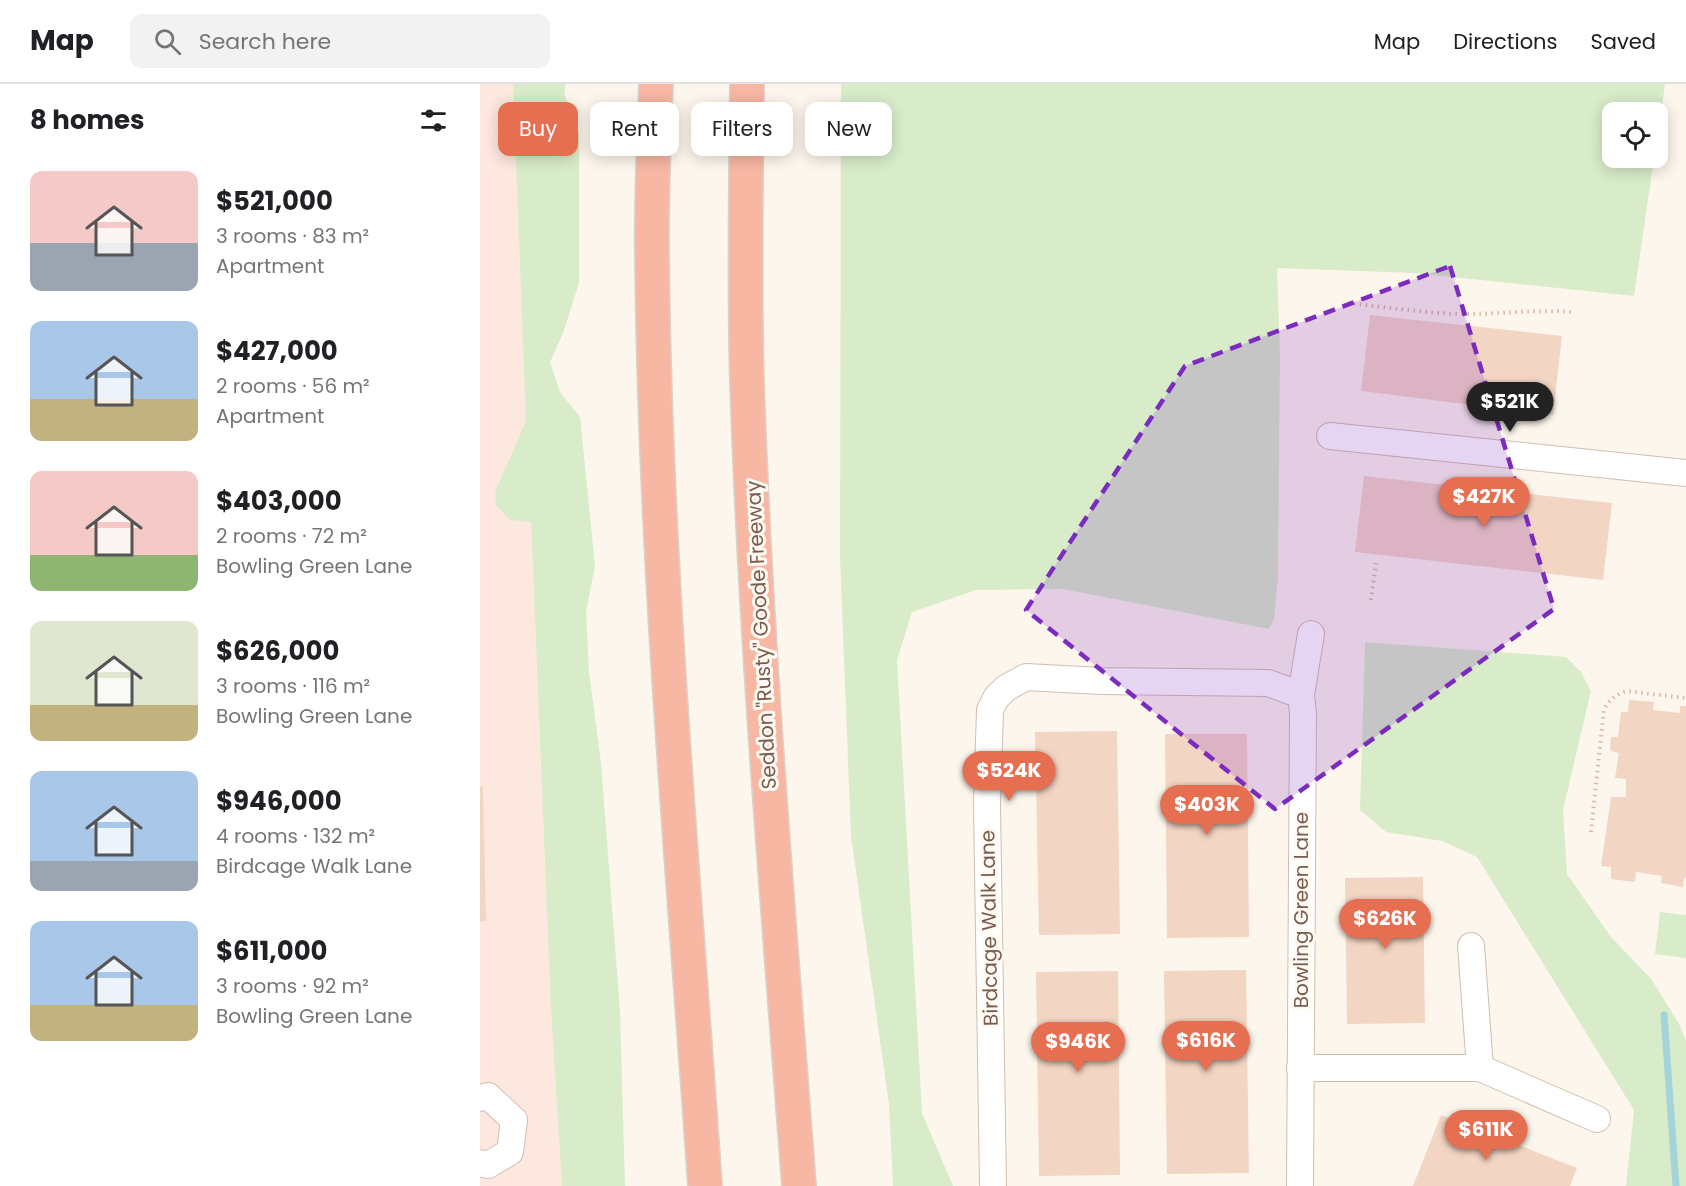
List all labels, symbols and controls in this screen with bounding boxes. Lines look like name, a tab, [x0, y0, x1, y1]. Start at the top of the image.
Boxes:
search box	[130, 14, 550, 68]
text: Map	[30, 21, 94, 60]
icon: search	[151, 25, 184, 58]
text: Search here	[199, 26, 331, 57]
text: Map	[1374, 27, 1420, 56]
text: Directions	[1453, 27, 1557, 56]
text: Saved	[1590, 27, 1656, 56]
text: 8 homes	[30, 102, 145, 138]
chip: Buy	[498, 102, 578, 156]
chip: Rent	[590, 102, 679, 156]
chip: Filters	[691, 102, 793, 156]
chip: New	[805, 102, 892, 156]
map controls	[1602, 102, 1668, 168]
button: locate	[1602, 102, 1668, 168]
icon: filters	[417, 104, 450, 137]
text: $521,000	[216, 183, 333, 219]
icon: home	[78, 195, 150, 267]
text: 3 rooms · 83 m²	[216, 222, 369, 250]
text: Apartment	[216, 252, 324, 280]
text: $427,000	[216, 333, 338, 369]
icon: home	[78, 345, 150, 417]
text: 2 rooms · 56 m²	[216, 372, 370, 400]
pin: $521K	[1468, 382, 1552, 433]
text: $521K	[1480, 387, 1540, 415]
text: Apartment	[216, 402, 324, 430]
pin: $427K	[1442, 477, 1526, 528]
street label: Seddon "Rusty" Goode Freeway	[739, 480, 783, 790]
text: $427K	[1453, 482, 1515, 510]
text: $403,000	[216, 483, 342, 519]
icon: home	[78, 495, 150, 567]
text: 2 rooms · 72 m²	[216, 522, 367, 550]
text: Bowling Green Lane	[216, 552, 412, 580]
text: $626,000	[216, 633, 339, 669]
icon: home	[78, 645, 150, 717]
text: 3 rooms · 116 m²	[216, 672, 370, 700]
text: Bowling Green Lane	[216, 702, 412, 730]
pin: $524K	[967, 751, 1051, 802]
text: $524K	[976, 756, 1042, 784]
text: $946,000	[216, 783, 342, 819]
pin: $403K	[1165, 785, 1249, 836]
text: $403K	[1174, 790, 1240, 818]
icon: home	[78, 795, 150, 867]
street label: Bowling Green Lane	[1287, 812, 1315, 1008]
text: 4 rooms · 132 m²	[216, 822, 375, 850]
street label: Birdcage Walk Lane	[973, 830, 1005, 1026]
text: Birdcage Walk Lane	[216, 852, 412, 880]
pin: $626K	[1343, 899, 1427, 950]
text: $626K	[1353, 904, 1417, 932]
text: $611,000	[216, 933, 328, 969]
icon: home	[78, 945, 150, 1017]
text: 3 rooms · 92 m²	[216, 972, 369, 1000]
text: Bowling Green Lane	[216, 1002, 412, 1030]
pin: $616K	[1164, 1021, 1248, 1072]
pin: $946K	[1036, 1022, 1120, 1073]
text: $616K	[1176, 1026, 1236, 1054]
text: $946K	[1045, 1027, 1111, 1055]
pin: $611K	[1444, 1110, 1528, 1161]
text: $611K	[1459, 1115, 1513, 1143]

